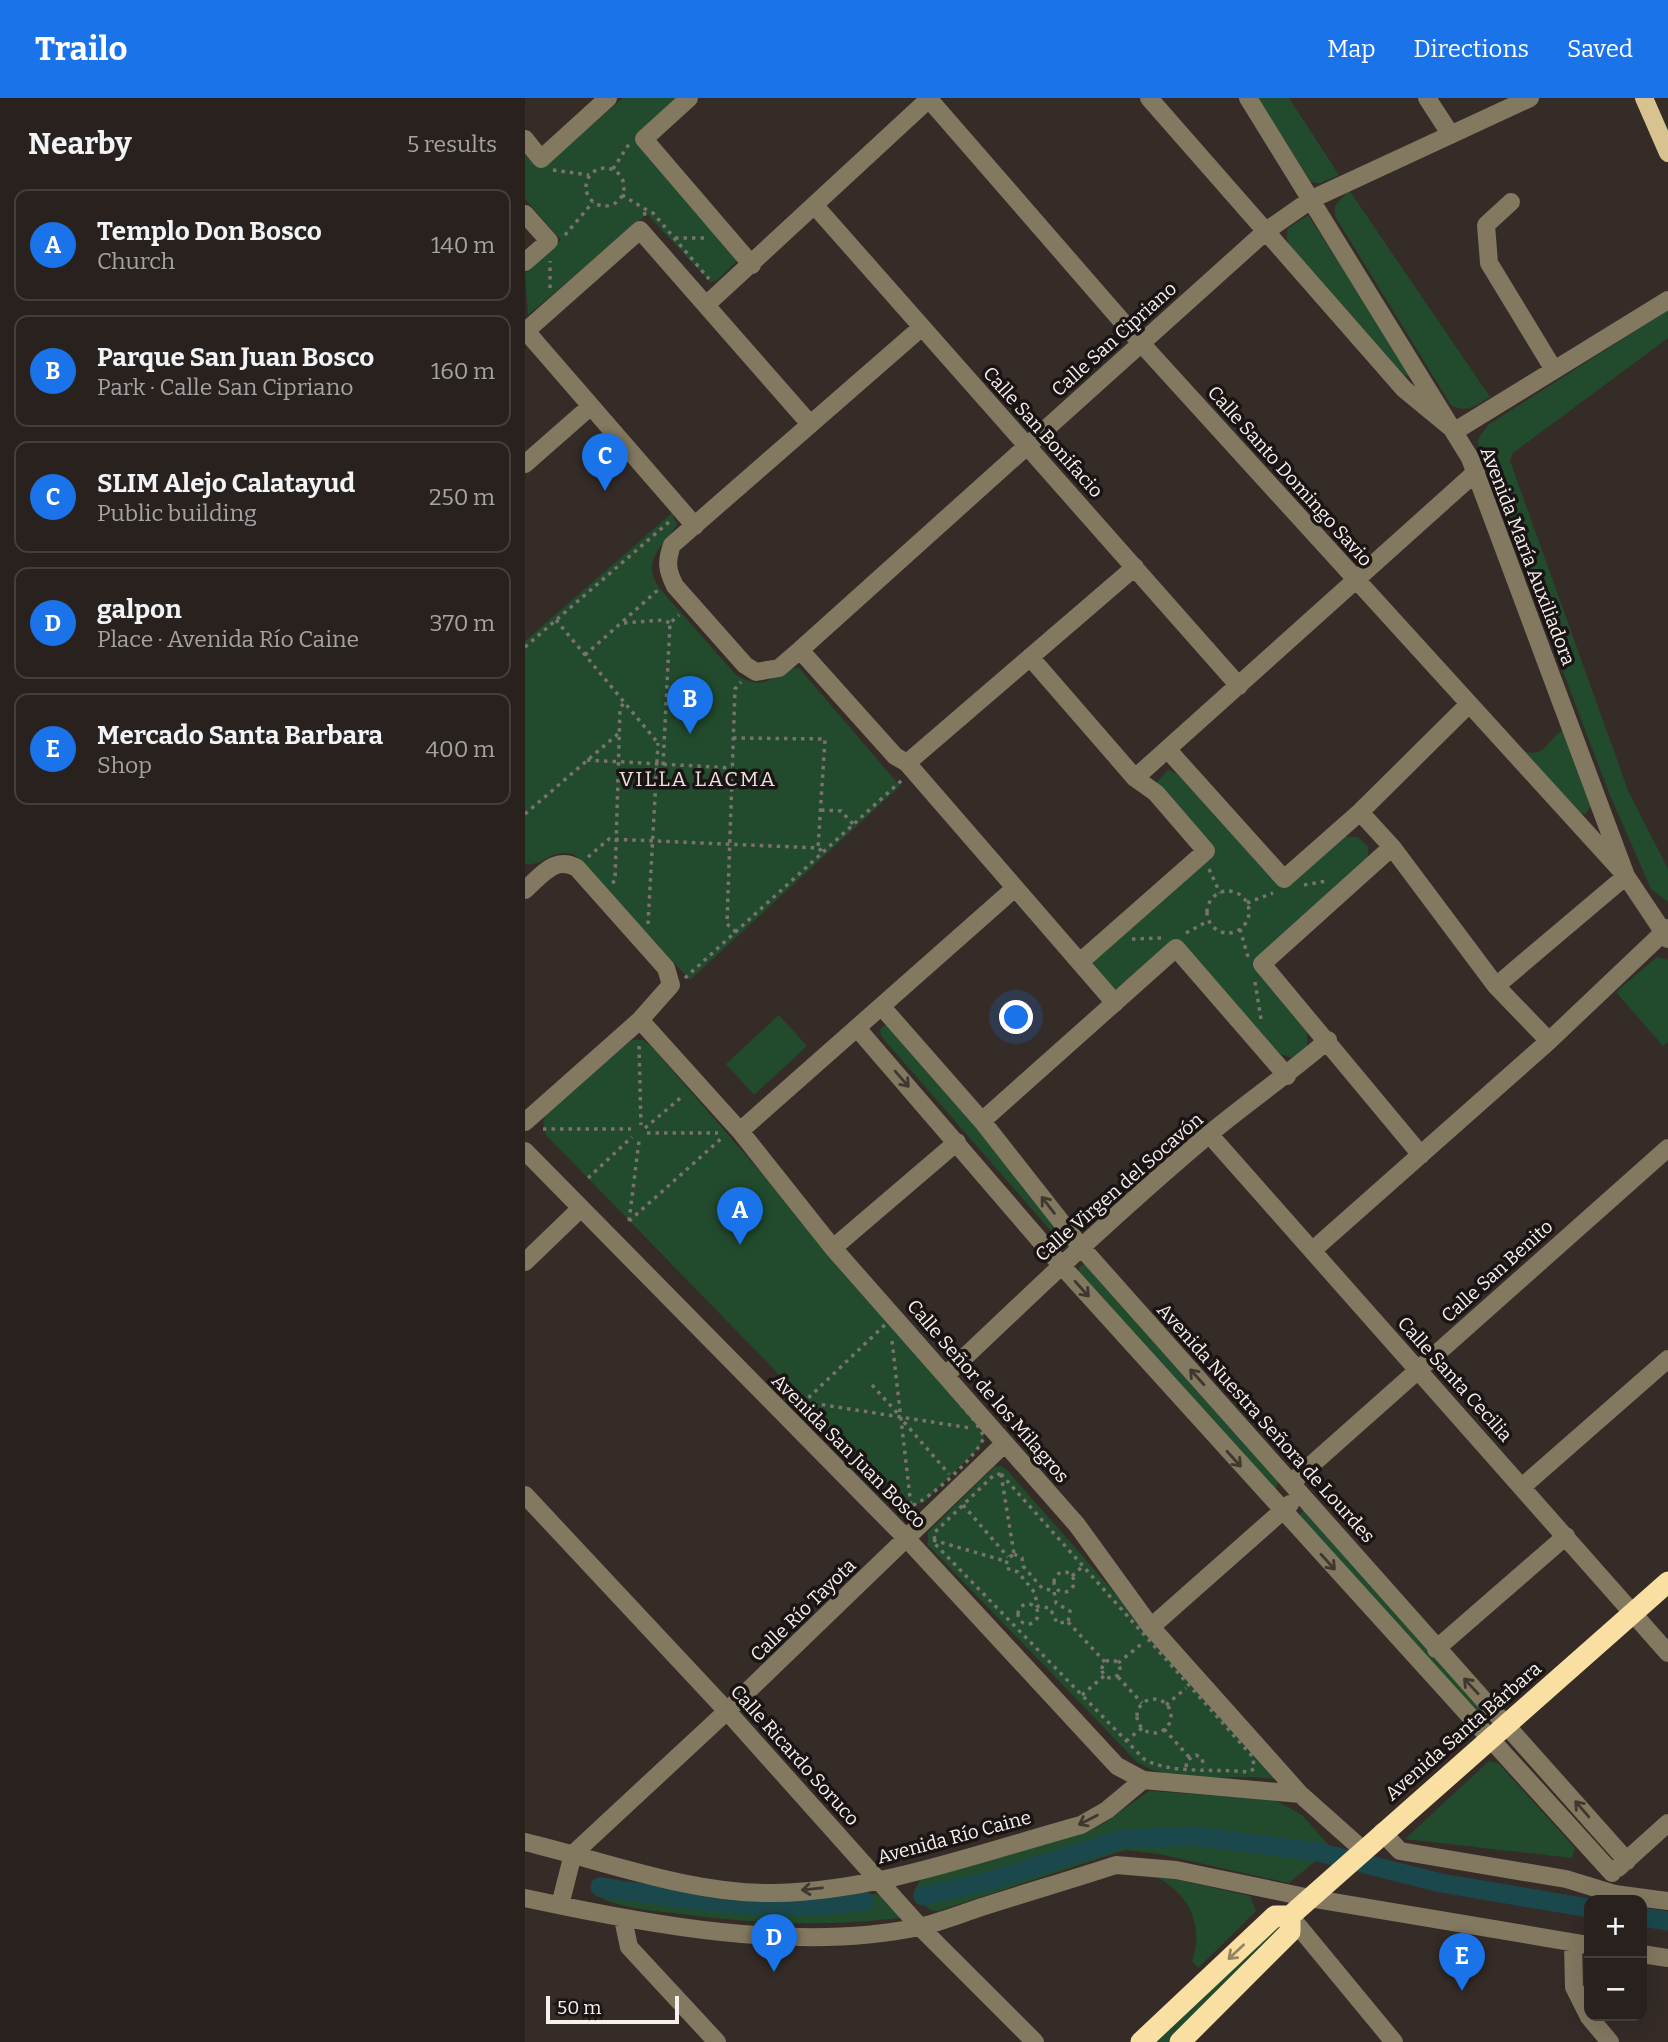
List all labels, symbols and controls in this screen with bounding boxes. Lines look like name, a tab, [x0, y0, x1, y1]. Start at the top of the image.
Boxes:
text: Trailo	[35, 29, 128, 69]
text: Map	[1327, 35, 1376, 63]
text: Directions	[1414, 35, 1529, 63]
text: Saved	[1567, 35, 1633, 63]
text: Nearby	[28, 126, 132, 162]
text: 5 results	[407, 130, 497, 158]
text: Templo Don Bosco	[97, 216, 322, 247]
text: A	[45, 231, 61, 259]
text: 140 m	[431, 231, 495, 259]
text: Church	[97, 247, 175, 275]
street label: Calle San Cipriano	[1047, 277, 1181, 401]
text: Parque San Juan Bosco	[97, 342, 374, 373]
text: B	[46, 357, 60, 385]
text: 160 m	[431, 357, 495, 385]
street label: Calle San Bonifacio	[978, 362, 1108, 502]
text: Park · Calle San Cipriano	[97, 373, 353, 401]
street label: Calle Santo Domingo Savio	[1203, 381, 1377, 571]
pin: C	[582, 433, 628, 491]
street label: Avenida María Auxiliadora	[1476, 443, 1581, 669]
text: SLIM Alejo Calatayud	[97, 468, 355, 499]
text: C	[46, 483, 60, 511]
text: 250 m	[429, 483, 495, 511]
text: Public building	[97, 499, 257, 527]
text: galpon	[97, 594, 182, 625]
text: D	[45, 609, 61, 637]
text: 370 m	[429, 609, 495, 637]
text: Place · Avenida Río Caine	[97, 625, 359, 653]
pin: B	[667, 676, 713, 734]
text: Mercado Santa Barbara	[97, 720, 383, 751]
text: E	[46, 735, 60, 763]
text: 400 m	[426, 735, 495, 763]
text: Shop	[97, 751, 152, 779]
district label: VILLA LACMA	[619, 766, 777, 792]
your location	[999, 1000, 1033, 1034]
one-way arrow	[894, 1070, 910, 1088]
street label: Calle Virgen del Socavón	[1030, 1108, 1208, 1266]
pin: A	[717, 1187, 763, 1245]
one-way arrow	[1040, 1196, 1055, 1215]
street label: Calle San Benito	[1436, 1215, 1558, 1327]
one-way arrow	[1074, 1280, 1090, 1298]
street label: Calle Señor de los Milagros	[902, 1295, 1074, 1487]
street label: Avenida Nuestra Señora de Lourdes	[1152, 1299, 1380, 1547]
street label: Calle Santa Cecilia	[1393, 1312, 1518, 1447]
one-way arrow	[1189, 1368, 1205, 1386]
street label: Avenida San Juan Bosco	[767, 1369, 931, 1533]
one-way arrow	[1226, 1450, 1242, 1468]
one-way arrow	[1320, 1553, 1336, 1571]
street label: Calle Río Tayota	[746, 1554, 861, 1666]
street label: Avenida Santa Bárbara	[1380, 1656, 1546, 1805]
one-way arrow	[1463, 1678, 1480, 1695]
street label: Calle Ricardo Soruco	[726, 1680, 864, 1830]
one-way arrow	[1574, 1800, 1590, 1818]
street label: Avenida Río Caine	[874, 1805, 1034, 1869]
one-way arrow	[1078, 1814, 1099, 1827]
one-way arrow	[801, 1883, 824, 1896]
map controls	[1584, 1895, 1647, 2021]
button: +	[1584, 1895, 1647, 1958]
pin: D	[751, 1914, 797, 1972]
pin: E	[1439, 1933, 1485, 1991]
one-way arrow	[1227, 1944, 1245, 1960]
button: −	[1584, 1958, 1647, 2021]
scale bar	[546, 1993, 679, 2025]
text: 50 m	[557, 1996, 601, 2019]

